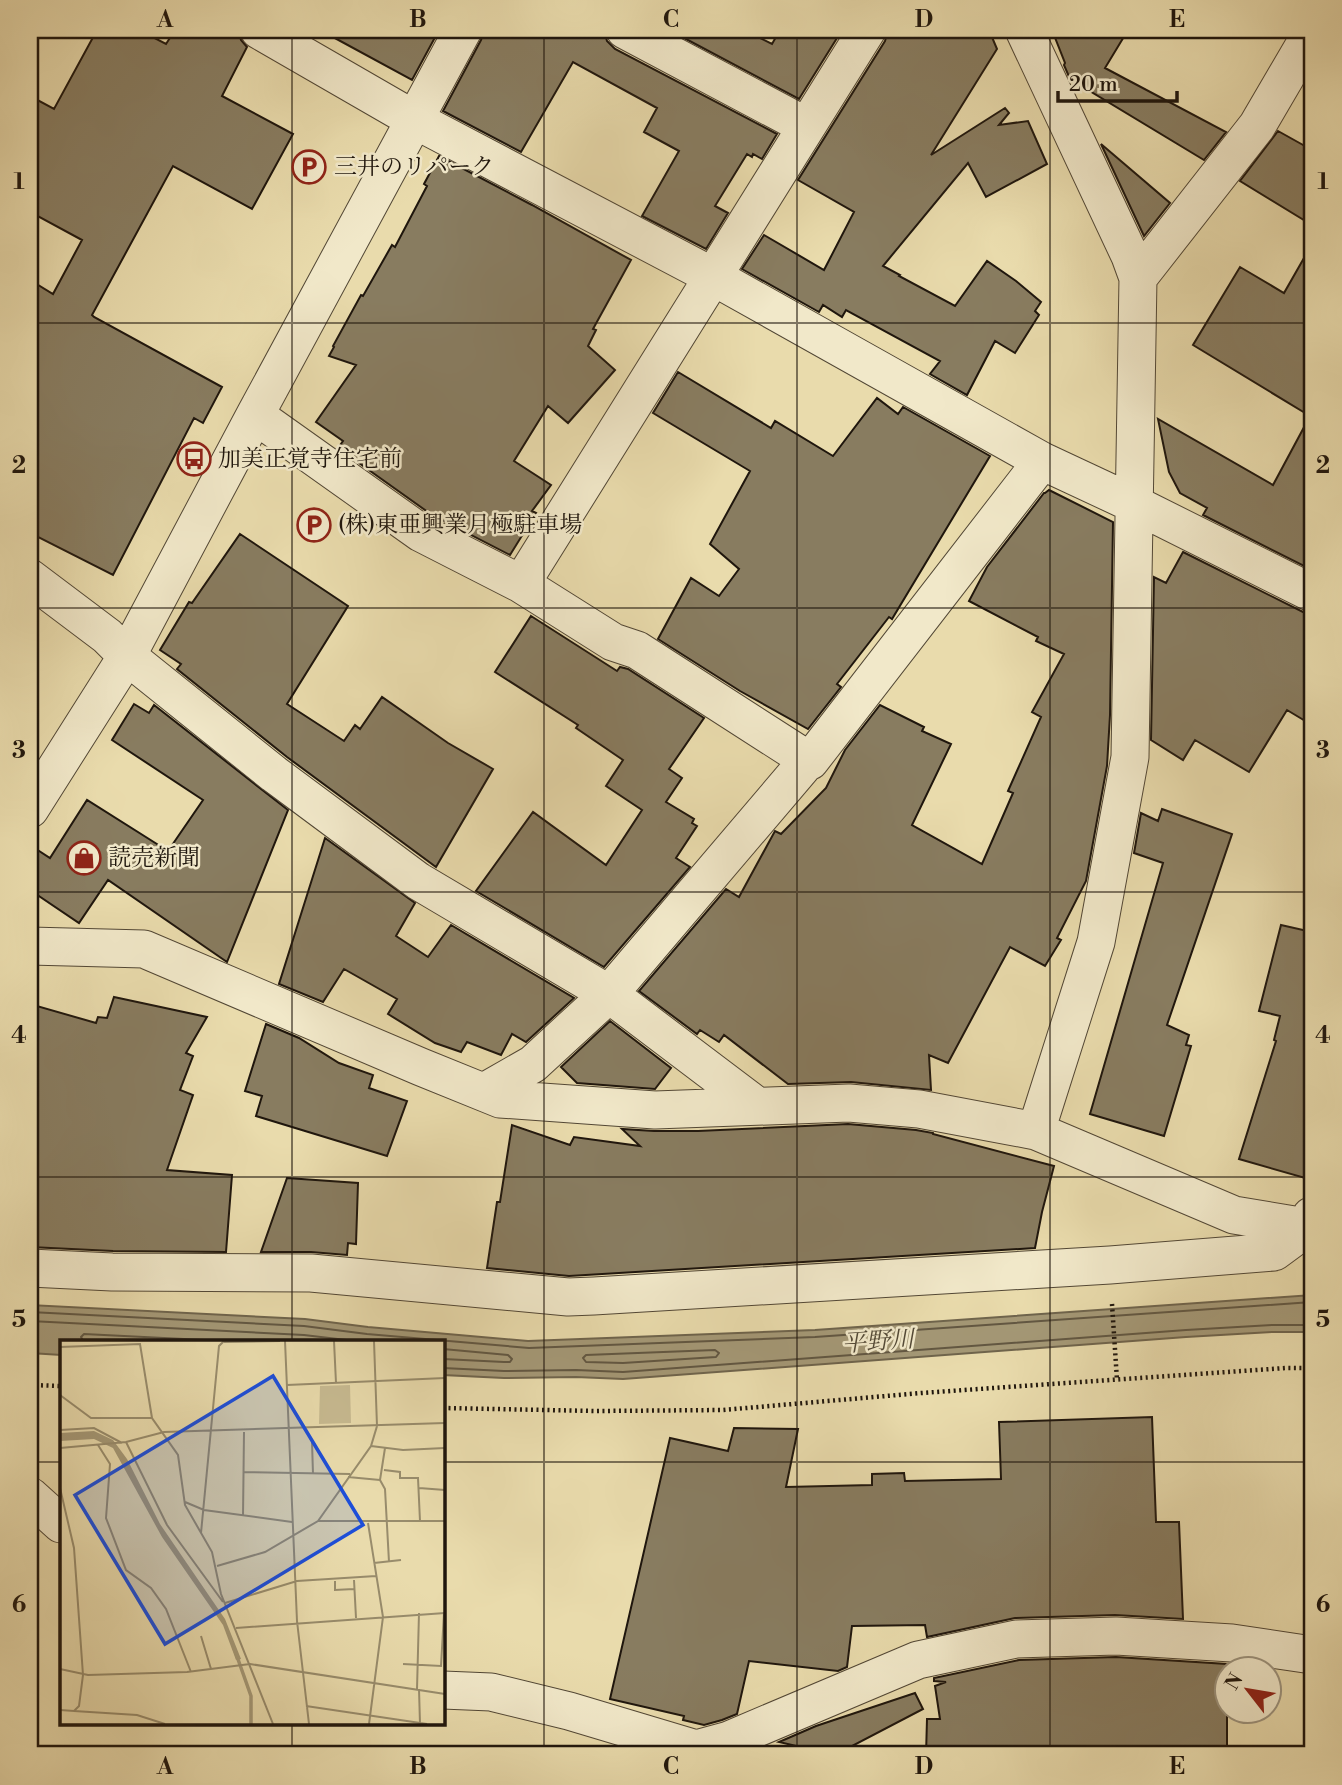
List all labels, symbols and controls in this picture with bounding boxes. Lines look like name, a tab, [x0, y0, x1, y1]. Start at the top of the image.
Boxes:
text: A	[156, 6, 174, 34]
text: B	[409, 6, 427, 34]
text: C	[663, 6, 679, 34]
text: D	[915, 6, 933, 34]
text: E	[1169, 6, 1185, 34]
scale bar	[1058, 60, 1178, 104]
text: 20 m	[1069, 72, 1118, 98]
parking icon: 三井のリパーク	[290, 148, 328, 186]
place label: 三井のリパーク	[334, 153, 494, 181]
text: 1	[13, 168, 25, 196]
text: 1	[1317, 168, 1329, 196]
bus stop icon: 加美正覚寺住宅前	[175, 440, 213, 478]
place label: 加美正覚寺住宅前	[218, 445, 402, 473]
text: 2	[12, 452, 26, 480]
text: 2	[1316, 452, 1330, 480]
parking icon: (株)東亜興業月極駐車場	[295, 506, 333, 544]
place label: (株)東亜興業月極駐車場	[338, 511, 582, 539]
text: 3	[12, 737, 26, 765]
text: 3	[1316, 737, 1330, 765]
shop icon: 読売新聞	[65, 839, 103, 877]
place label: 読売新聞	[108, 844, 200, 872]
text: 4	[11, 1022, 27, 1050]
text: 4	[1315, 1022, 1331, 1050]
text: 5	[12, 1306, 26, 1334]
text: 5	[1316, 1306, 1330, 1334]
water label: 平野川	[841, 1324, 918, 1359]
inset map	[60, 1340, 444, 1726]
text: 6	[12, 1591, 26, 1619]
text: 6	[1316, 1591, 1330, 1619]
north arrow	[1212, 1656, 1282, 1726]
text: N	[1220, 1669, 1248, 1694]
text: A	[156, 1753, 174, 1781]
text: B	[409, 1753, 427, 1781]
text: C	[663, 1753, 679, 1781]
text: D	[915, 1753, 933, 1781]
text: E	[1169, 1753, 1185, 1781]

